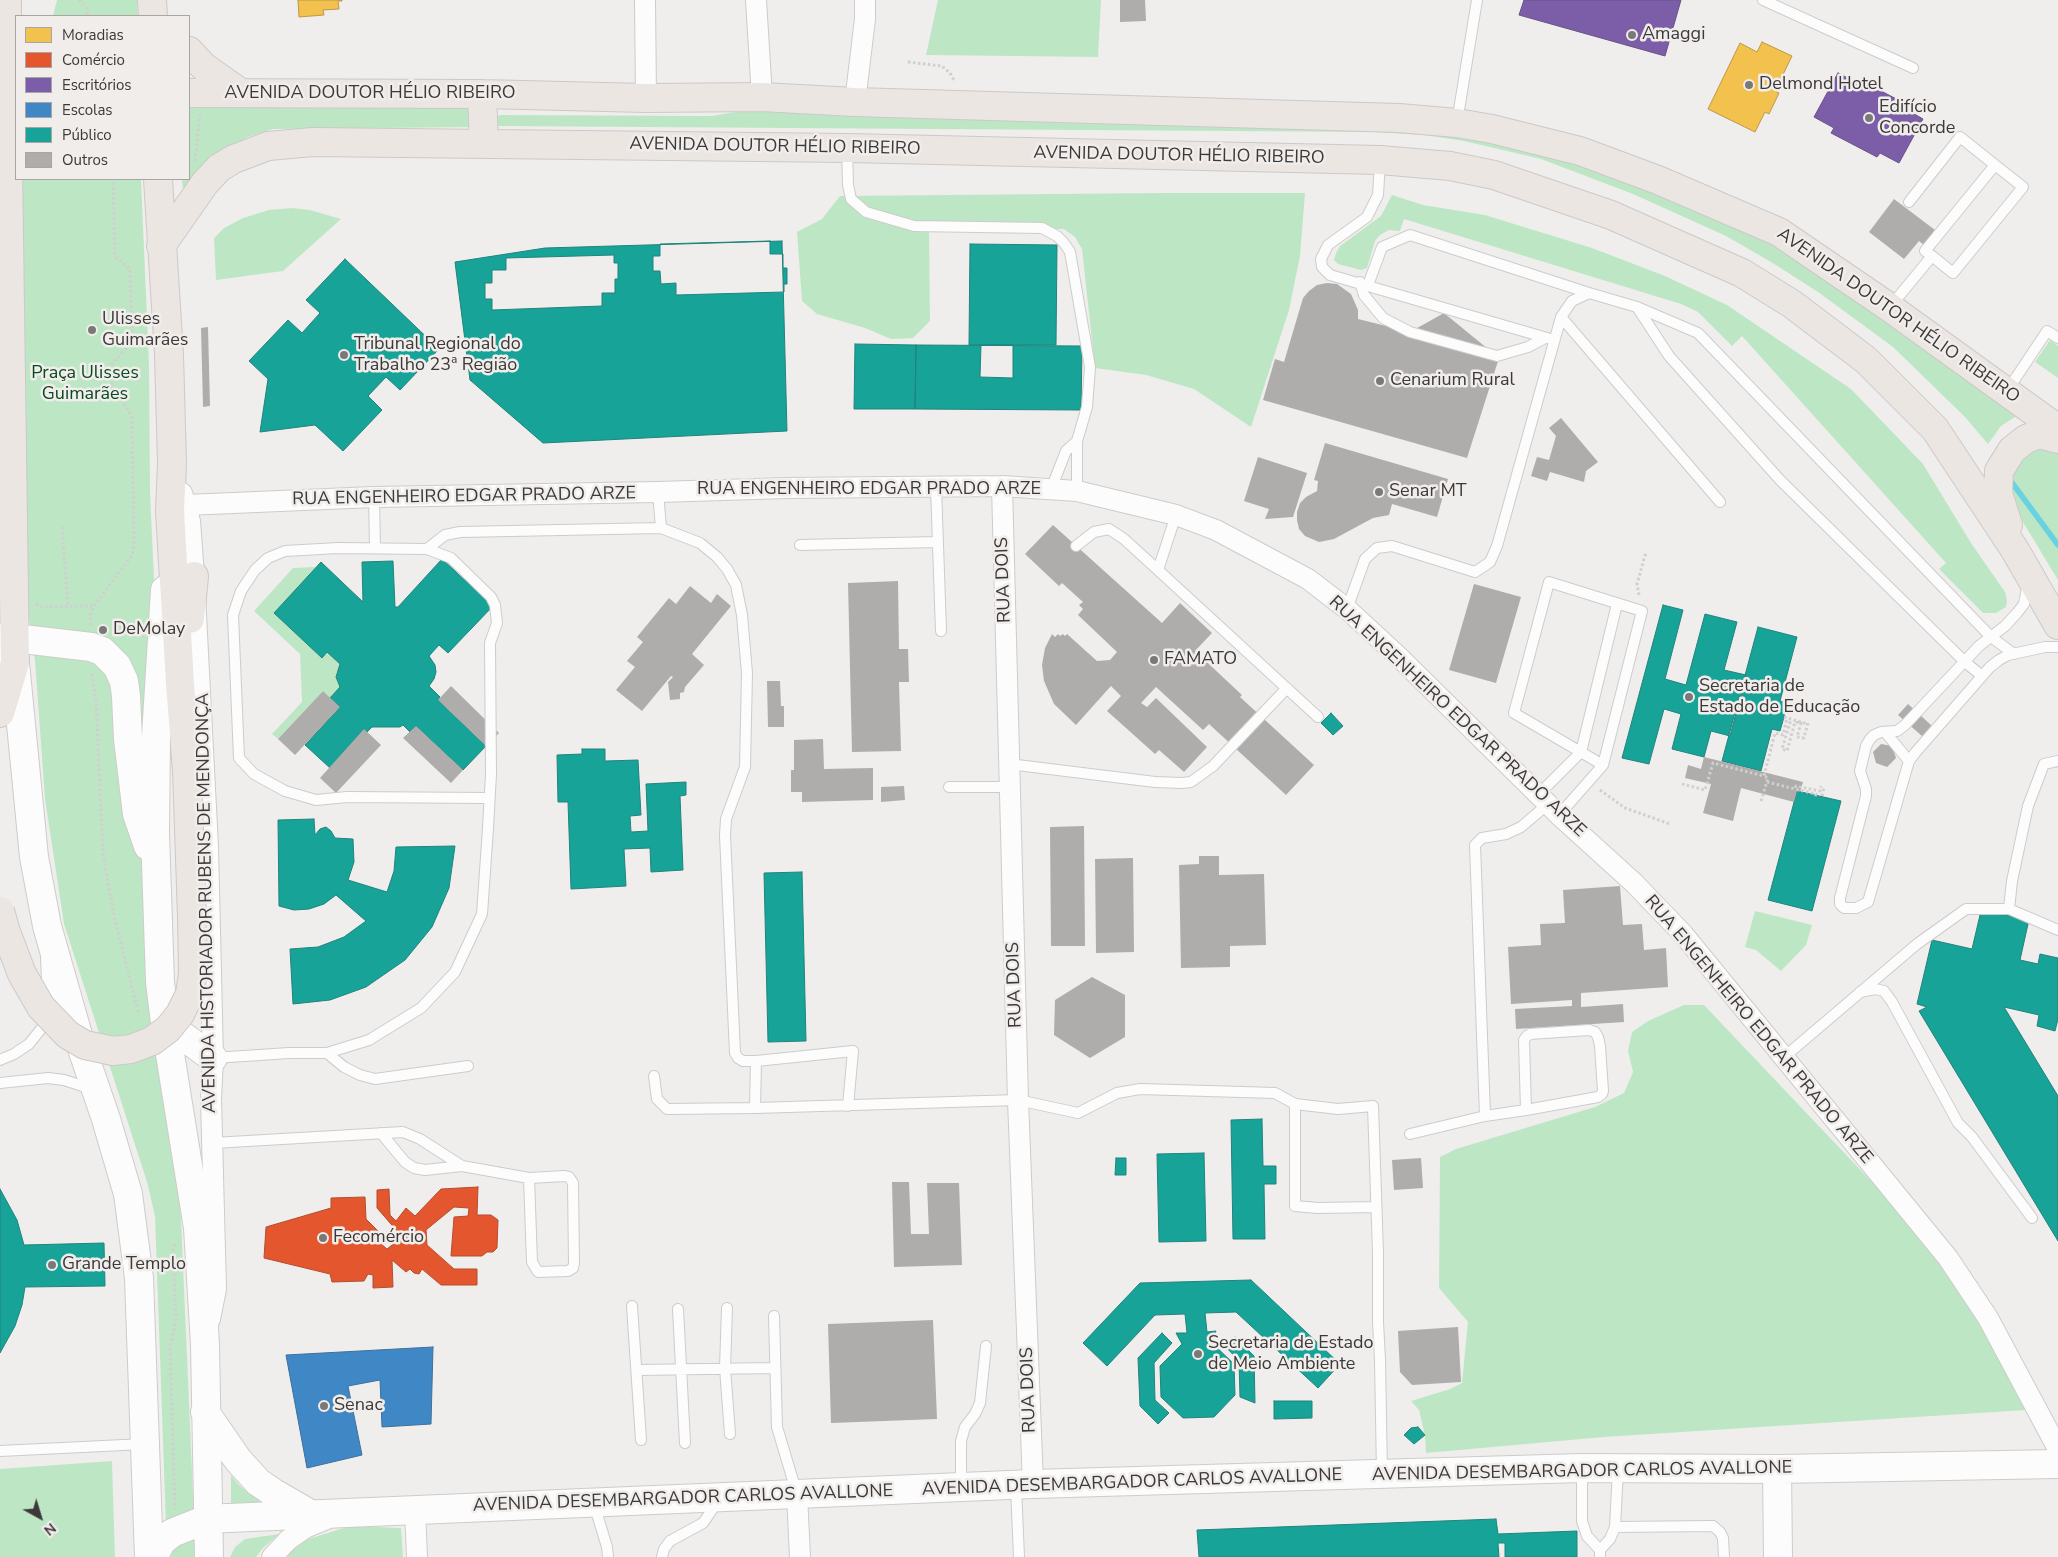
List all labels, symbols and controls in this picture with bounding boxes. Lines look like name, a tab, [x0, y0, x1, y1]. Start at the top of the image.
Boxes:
legend	[15, 15, 190, 180]
place label: Amaggi	[1642, 24, 1705, 46]
text: Moradias	[62, 25, 124, 45]
marker: Amaggi	[1626, 29, 1638, 41]
text: Comércio	[62, 50, 125, 70]
place label: Delmond Hotel	[1759, 74, 1883, 96]
text: Escritórios	[62, 75, 132, 95]
marker: Delmond Hotel	[1743, 79, 1755, 91]
street label: AVENIDA DOUTOR HÉLIO RIBEIRO	[224, 83, 516, 105]
place label: Edifício Concorde	[1879, 97, 1955, 140]
text: Escolas	[62, 100, 113, 120]
marker: Edifício Concorde	[1863, 112, 1875, 124]
text: Público	[62, 125, 112, 145]
street label: AVENIDA DOUTOR HÉLIO RIBEIRO	[629, 134, 921, 160]
street label: AVENIDA DOUTOR HÉLIO RIBEIRO	[1033, 143, 1325, 169]
text: Outros	[62, 150, 108, 170]
street label: AVENIDA DOUTOR HÉLIO RIBEIRO	[1772, 224, 2024, 408]
place label: Ulisses Guimarães	[102, 309, 188, 352]
marker: Ulisses Guimarães	[86, 324, 98, 336]
place label: Tribunal Regional do Trabalho 23ª Região	[354, 334, 521, 376]
marker: Tribunal Regional do Trabalho 23ª Região	[338, 349, 350, 361]
park label: Praça Ulisses Guimarães	[31, 363, 139, 406]
place label: Cenarium Rural	[1390, 370, 1515, 392]
marker: Cenarium Rural	[1374, 375, 1386, 387]
street label: RUA ENGENHEIRO EDGAR PRADO ARZE	[697, 479, 1041, 501]
place label: Senar MT	[1389, 481, 1467, 503]
street label: RUA ENGENHEIRO EDGAR PRADO ARZE	[292, 483, 636, 511]
marker: Senar MT	[1373, 486, 1385, 498]
street label: RUA DOIS	[992, 537, 1016, 623]
street label: RUA ENGENHEIRO EDGAR PRADO ARZE	[1324, 592, 1590, 842]
place label: DeMolay	[113, 619, 185, 641]
marker: DeMolay	[97, 624, 109, 636]
place label: FAMATO	[1164, 649, 1237, 671]
marker: FAMATO	[1148, 654, 1160, 666]
place label: Secretaria de Estado de Educação	[1699, 676, 1860, 719]
marker: Secretaria de Estado de Educação	[1683, 691, 1695, 703]
street label: AVENIDA HISTORIADOR RUBENS DE MENDONÇA	[193, 693, 221, 1113]
street label: RUA ENGENHEIRO EDGAR PRADO ARZE	[1639, 891, 1877, 1169]
street label: RUA DOIS	[1003, 942, 1027, 1028]
place label: Fecomércio	[333, 1227, 424, 1249]
marker: Fecomércio	[317, 1232, 329, 1244]
place label: Grande Templo	[62, 1254, 186, 1276]
marker: Grande Templo	[46, 1259, 58, 1271]
place label: Secretaria de Estado de Meio Ambiente	[1208, 1333, 1373, 1376]
street label: RUA DOIS	[1017, 1347, 1041, 1433]
marker: Secretaria de Estado de Meio Ambiente	[1192, 1348, 1204, 1360]
place label: Senac	[334, 1395, 383, 1417]
marker: Senac	[318, 1400, 330, 1412]
street label: AVENIDA DESEMBARGADOR CARLOS AVALLONE	[1372, 1458, 1792, 1486]
street label: AVENIDA DESEMBARGADOR CARLOS AVALLONE	[922, 1465, 1342, 1501]
street label: AVENIDA DESEMBARGADOR CARLOS AVALLONE	[473, 1481, 893, 1517]
north arrow	[15, 1492, 65, 1542]
text: N	[40, 1518, 60, 1540]

